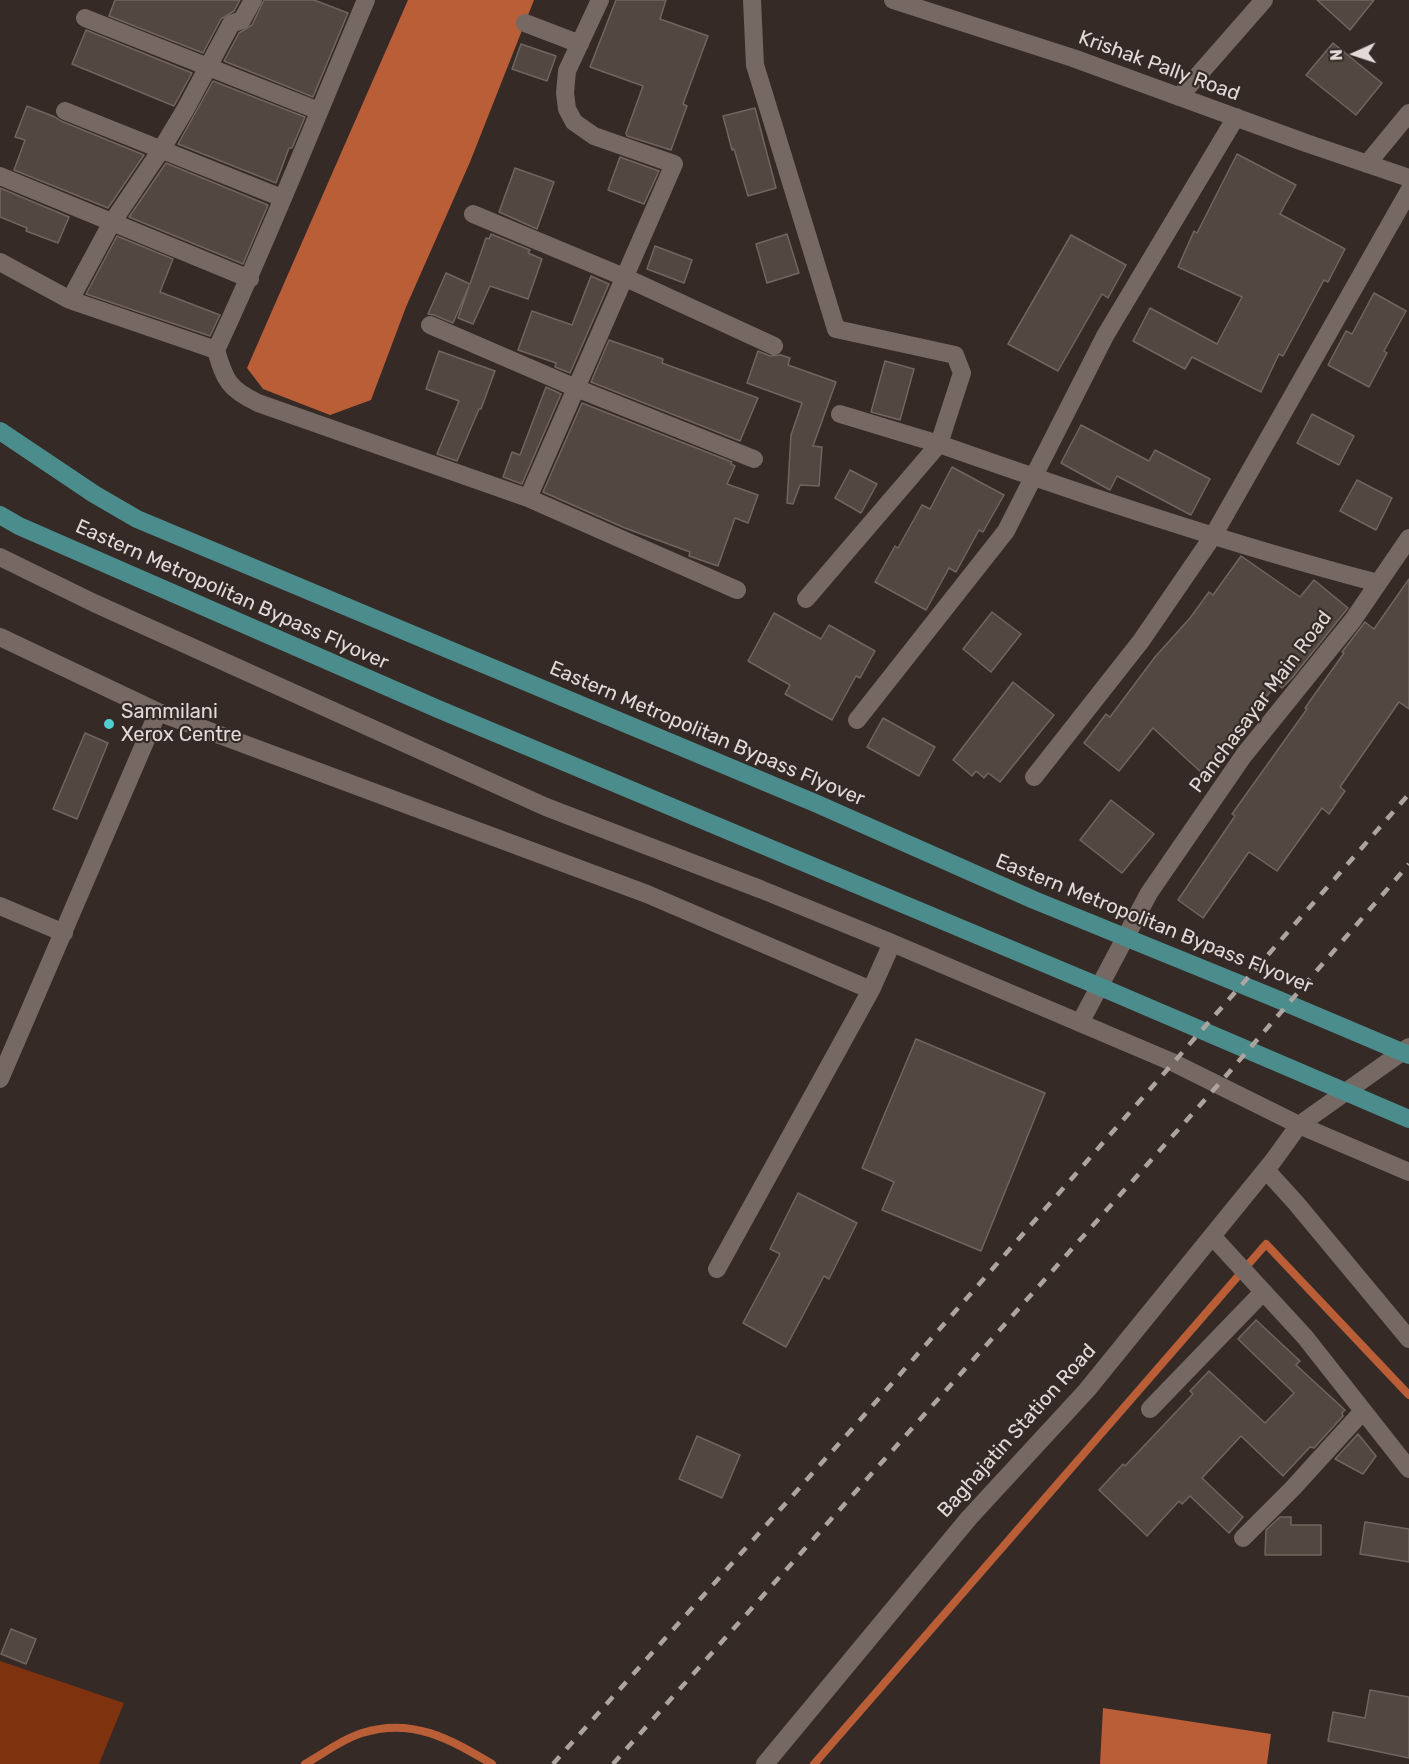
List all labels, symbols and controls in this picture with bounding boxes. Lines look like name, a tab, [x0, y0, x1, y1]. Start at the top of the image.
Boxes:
north arrow	[1325, 24, 1385, 84]
street label: Krishak Pally Road	[1075, 26, 1243, 106]
text: N	[1327, 49, 1346, 61]
street label: Eastern Metropolitan Bypass Flyover	[72, 515, 392, 675]
street label: Panchasayar Main Road	[1185, 606, 1337, 798]
street label: Eastern Metropolitan Bypass Flyover	[546, 656, 868, 812]
place label: Sammilani Xerox Centre	[121, 700, 242, 747]
marker: Sammilani Xerox Centre	[102, 717, 116, 731]
street label: Eastern Metropolitan Bypass Flyover	[992, 849, 1316, 999]
street label: Baghajatin Station Road	[933, 1339, 1101, 1523]

